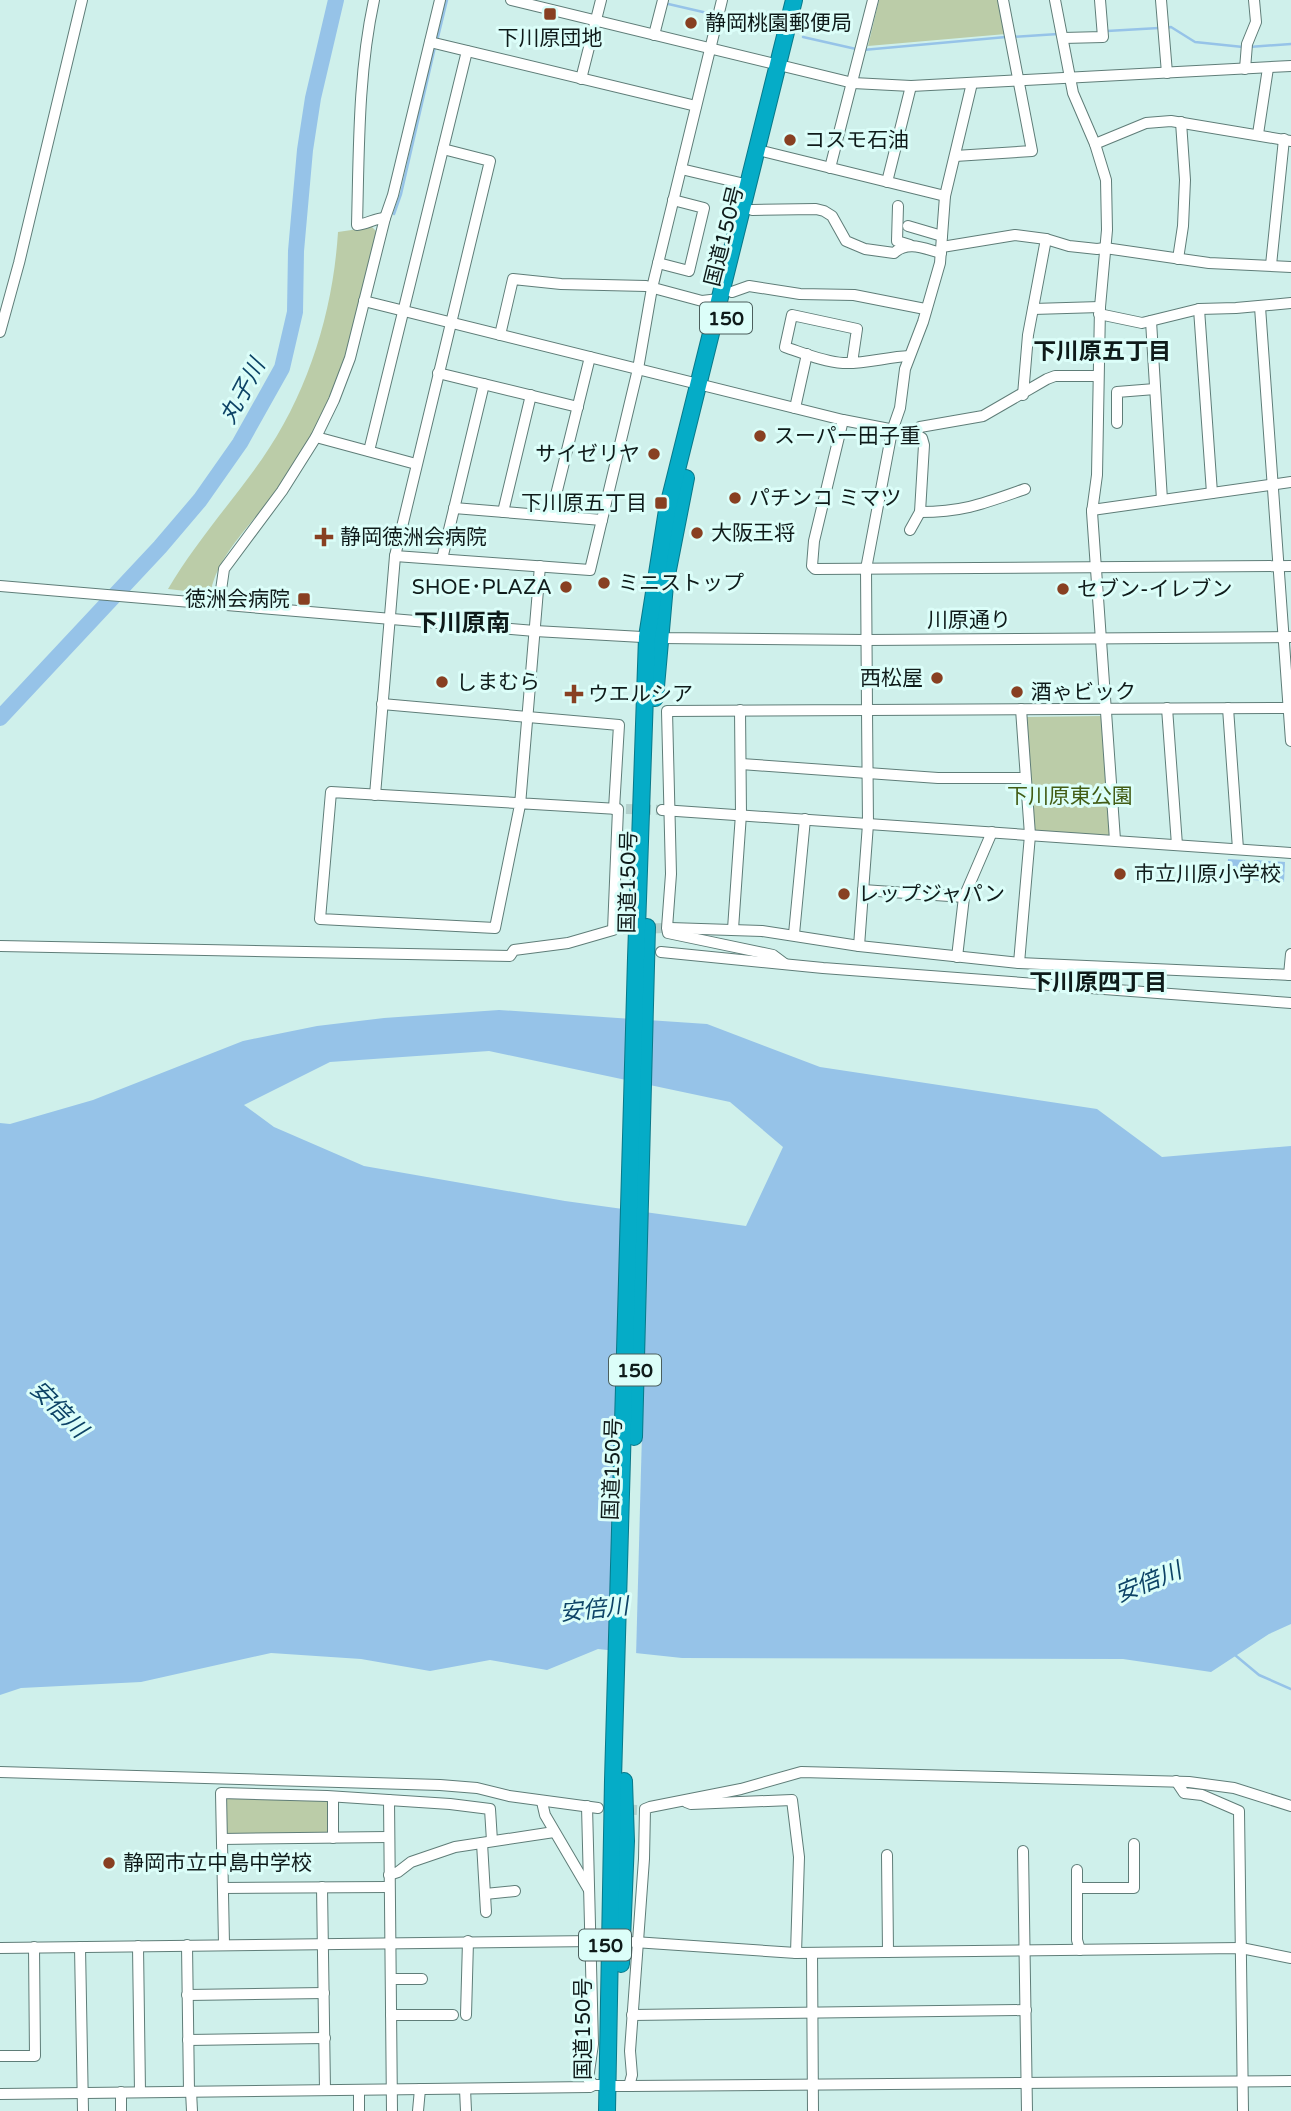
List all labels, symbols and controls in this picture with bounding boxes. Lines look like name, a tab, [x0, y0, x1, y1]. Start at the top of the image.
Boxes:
marker: 下川原団地	[542, 6, 558, 22]
place label: 静岡桃園郵便局	[705, 11, 852, 36]
marker: 静岡桃園郵便局	[683, 15, 699, 31]
place label: 下川原団地	[498, 26, 603, 51]
place label: コスモ石油	[804, 128, 909, 153]
marker: コスモ石油	[782, 132, 798, 148]
street label: 国道150号	[700, 183, 749, 289]
road number: 150	[700, 302, 752, 334]
district label: 下川原五丁目	[1033, 338, 1171, 366]
water label: 丸子川	[214, 352, 273, 429]
place label: スーパー田子重	[774, 424, 921, 449]
marker: スーパー田子重	[752, 428, 768, 444]
place label: サイゼリヤ	[535, 442, 640, 467]
marker: サイゼリヤ	[646, 446, 662, 462]
place label: パチンコ ミマツ	[749, 486, 901, 511]
marker: パチンコ ミマツ	[727, 490, 743, 506]
place label: 下川原五丁目	[521, 491, 647, 516]
marker: 下川原五丁目	[653, 495, 669, 511]
place label: 大阪王将	[711, 521, 795, 546]
place label: 静岡徳洲会病院	[340, 525, 487, 550]
marker: 大阪王将	[689, 525, 705, 541]
marker: 静岡徳洲会病院	[314, 527, 334, 547]
place label: ミニストップ	[618, 571, 744, 596]
place label: SHOE･PLAZA	[412, 575, 552, 600]
marker: ミニストップ	[596, 575, 612, 591]
place label: セブン-イレブン	[1077, 577, 1233, 602]
marker: SHOE･PLAZA	[558, 579, 574, 595]
marker: セブン-イレブン	[1055, 581, 1071, 597]
place label: 徳洲会病院	[185, 587, 290, 612]
marker: 徳洲会病院	[296, 591, 312, 607]
street label: 川原通り	[927, 608, 1011, 633]
district label: 下川原南	[414, 609, 510, 638]
place label: 西松屋	[860, 666, 923, 691]
place label: しまむら	[456, 670, 540, 695]
marker: 西松屋	[929, 670, 945, 686]
marker: しまむら	[434, 674, 450, 690]
place label: 酒ゃビック	[1031, 680, 1136, 705]
place label: ウエルシア	[588, 682, 693, 707]
marker: 酒ゃビック	[1009, 684, 1025, 700]
marker: ウエルシア	[566, 686, 582, 702]
park label: 下川原東公園	[1007, 784, 1133, 809]
street label: 国道150号	[615, 831, 642, 934]
place label: 市立川原小学校	[1134, 862, 1281, 887]
marker: 市立川原小学校	[1112, 866, 1128, 882]
place label: レップジャパン	[858, 882, 1005, 907]
marker: レップジャパン	[836, 886, 852, 902]
district label: 下川原四丁目	[1029, 969, 1167, 997]
road number: 150	[609, 1354, 661, 1386]
water label: 安倍川	[24, 1375, 95, 1446]
street label: 国道150号	[598, 1417, 627, 1521]
water label: 安倍川	[1111, 1556, 1188, 1609]
water label: 安倍川	[558, 1592, 633, 1628]
place label: 静岡市立中島中学校	[123, 1851, 312, 1876]
marker: 静岡市立中島中学校	[101, 1855, 117, 1871]
road number: 150	[579, 1929, 631, 1960]
street label: 国道150号	[571, 1978, 596, 2080]

